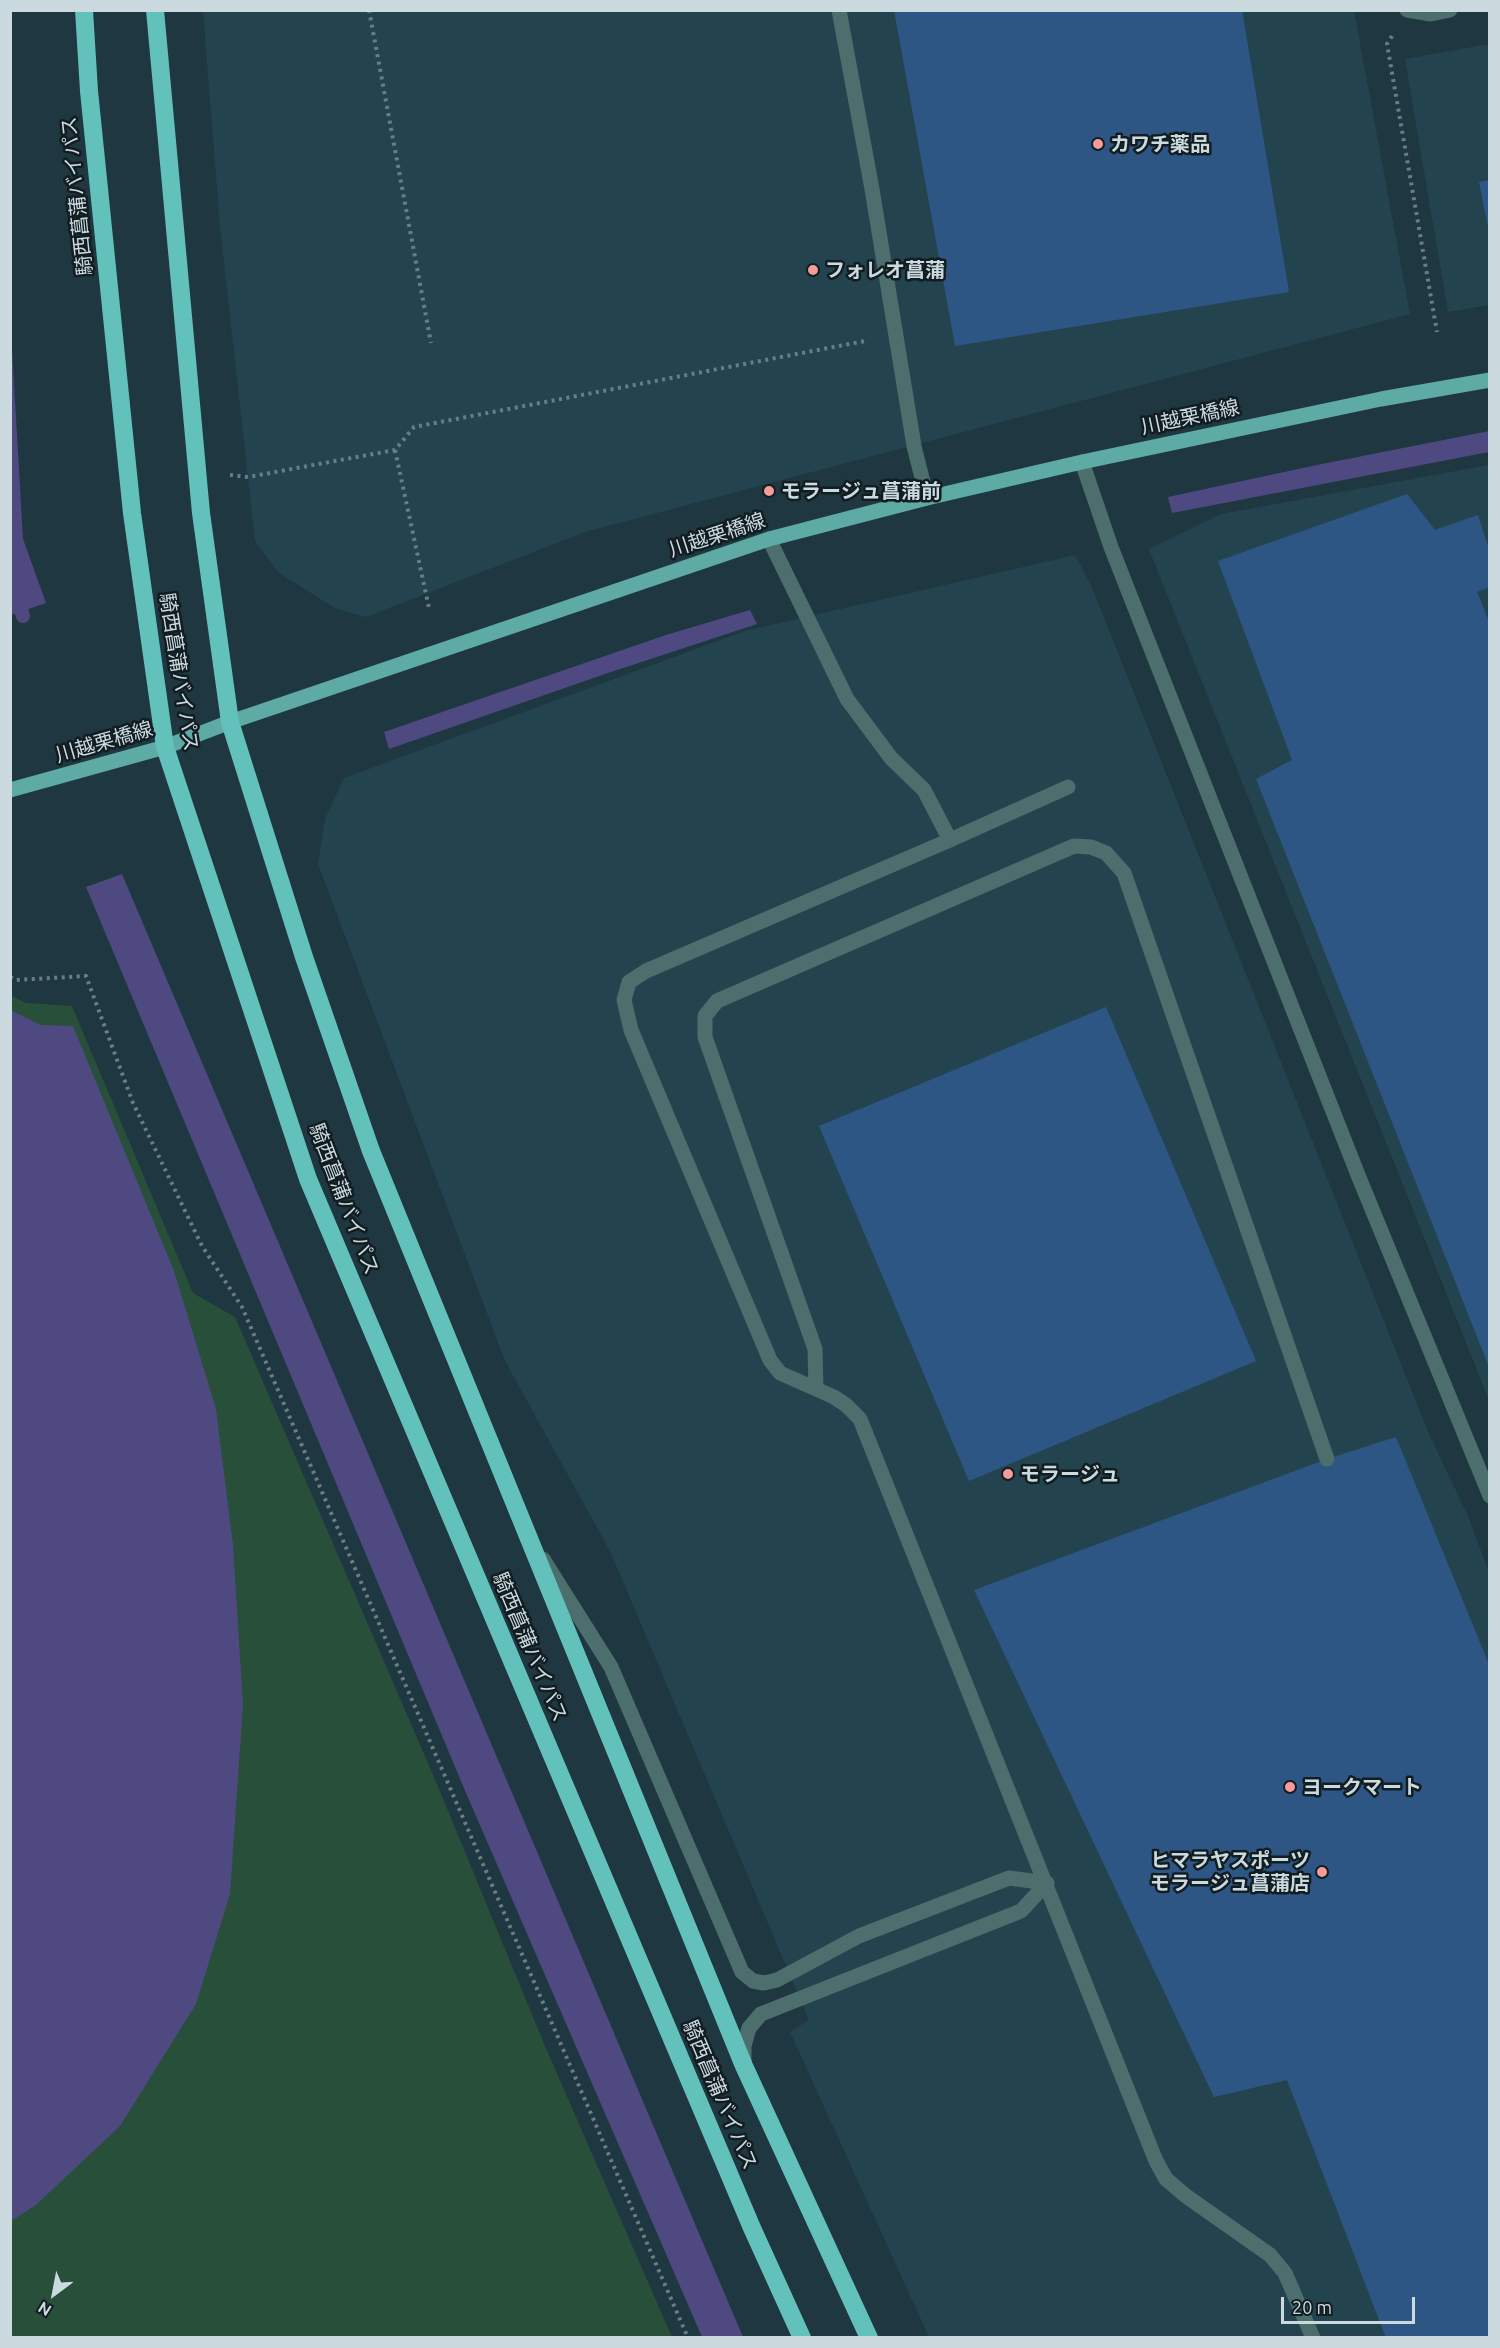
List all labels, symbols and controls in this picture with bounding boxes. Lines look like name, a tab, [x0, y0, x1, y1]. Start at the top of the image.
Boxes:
street label: 騎西菖蒲バイパス	[57, 115, 97, 277]
place label: カワチ薬品	[1110, 132, 1210, 156]
marker: カワチ薬品	[1091, 137, 1105, 151]
place label: フォレオ菖蒲	[825, 258, 945, 282]
marker: フォレオ菖蒲	[806, 263, 820, 277]
street label: 川越栗橋線	[1139, 395, 1241, 439]
place label: モラージュ菖蒲前	[781, 479, 941, 503]
marker: モラージュ菖蒲前	[762, 484, 776, 498]
street label: 川越栗橋線	[666, 508, 768, 562]
street label: 騎西菖蒲バイパス	[155, 591, 203, 753]
street label: 川越栗橋線	[53, 717, 155, 767]
street label: 騎西菖蒲バイパス	[304, 1120, 384, 1278]
place label: モラージュ	[1020, 1462, 1120, 1486]
marker: モラージュ	[1001, 1467, 1015, 1481]
street label: 騎西菖蒲バイパス	[488, 1569, 572, 1725]
place label: ヨークマート	[1302, 1775, 1422, 1799]
marker: ヨークマート	[1283, 1780, 1297, 1794]
place label: ヒマラヤスポーツ モラージュ菖蒲店	[1150, 1848, 1310, 1895]
marker: ヒマラヤスポーツ モラージュ菖蒲店	[1315, 1865, 1329, 1879]
street label: 騎西菖蒲バイパス	[678, 2017, 762, 2173]
north arrow	[24, 2264, 84, 2324]
scale bar	[1284, 2285, 1418, 2323]
text: 20 m	[1292, 2297, 1332, 2317]
text: N	[35, 2298, 54, 2320]

